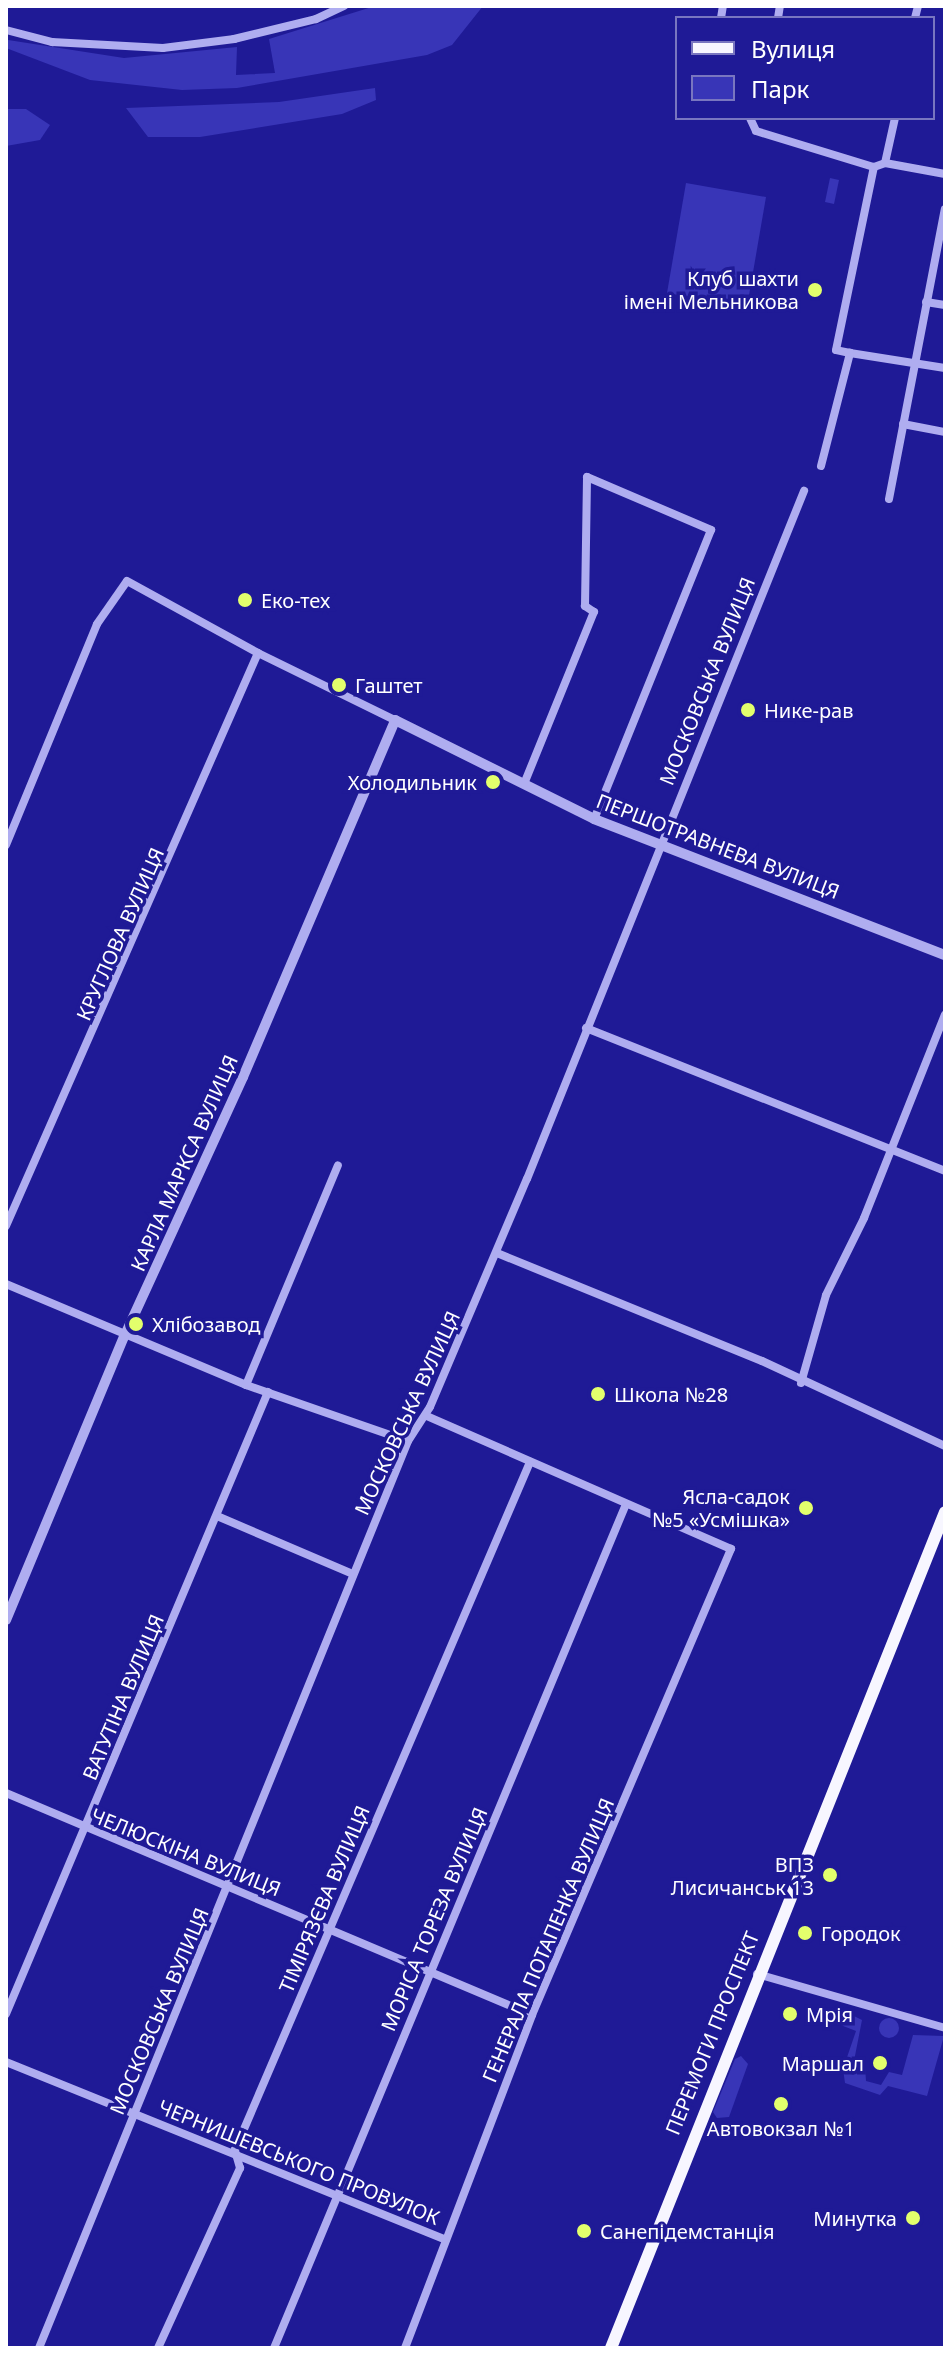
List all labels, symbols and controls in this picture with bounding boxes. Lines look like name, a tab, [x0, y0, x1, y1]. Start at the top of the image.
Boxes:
legend	[675, 16, 935, 120]
text: Вулиця	[751, 32, 835, 65]
text: Парк	[751, 72, 809, 105]
place label: Клуб шахти імені Мельникова	[624, 266, 799, 313]
marker: Клуб шахти імені Мельникова	[806, 281, 824, 299]
street label: МОСКОВСЬКА ВУЛИЦЯ	[654, 574, 760, 788]
place label: Еко-тех	[261, 588, 330, 612]
marker: Еко-тех	[236, 591, 254, 609]
place label: Гаштет	[355, 673, 423, 697]
marker: Гаштет	[330, 676, 348, 694]
place label: Нике-рав	[764, 698, 854, 722]
marker: Нике-рав	[739, 701, 757, 719]
place label: Холодильник	[348, 770, 477, 794]
marker: Холодильник	[484, 773, 502, 791]
street label: ПЕРШОТРАВНЕВА ВУЛИЦЯ	[593, 788, 843, 904]
street label: КРУГЛОВА ВУЛИЦЯ	[71, 844, 169, 1024]
street label: КАРЛА МАРКСА ВУЛИЦЯ	[125, 1051, 243, 1275]
street label: МОСКОВСЬКА ВУЛИЦЯ	[349, 1307, 465, 1519]
place label: Хлібозавод	[152, 1312, 260, 1336]
marker: Хлібозавод	[127, 1315, 145, 1333]
place label: Школа №28	[614, 1382, 728, 1406]
marker: Школа №28	[589, 1385, 607, 1403]
place label: Ясла-садок №5 «Усмішка»	[652, 1484, 790, 1531]
marker: Ясла-садок №5 «Усмішка»	[797, 1499, 815, 1517]
street label: ВАТУТІНА ВУЛИЦЯ	[77, 1611, 169, 1783]
street label: ГЕНЕРАЛА ПОТАПЕНКА ВУЛИЦЯ	[477, 1794, 619, 2086]
street label: ТІМІРЯЗЄВА ВУЛИЦЯ	[274, 1802, 374, 1996]
street label: ЧЕЛЮСКІНА ВУЛИЦЯ	[88, 1803, 284, 1901]
street label: МОРІСА ТОРЕЗА ВУЛИЦЯ	[376, 1804, 492, 2034]
place label: ВПЗ Лисичанськ 13	[671, 1852, 814, 1899]
marker: ВПЗ Лисичанськ 13	[821, 1866, 839, 1884]
street label: МОСКОВСЬКА ВУЛИЦЯ	[105, 1904, 213, 2118]
place label: Городок	[821, 1921, 901, 1945]
marker: Городок	[796, 1924, 814, 1942]
street label: ПЕРЕМОГИ ПРОСПЕКТ	[660, 1928, 764, 2138]
place label: Мрія	[806, 2002, 853, 2026]
marker: Мрія	[781, 2005, 799, 2023]
place label: Маршал	[782, 2051, 864, 2075]
marker: Маршал	[871, 2054, 889, 2072]
street label: ЧЕРНИШЕВСЬКОГО ПРОВУЛОК	[155, 2094, 443, 2230]
marker: Автовокзал №1	[772, 2095, 790, 2113]
place label: Автовокзал №1	[707, 2116, 855, 2140]
place label: Минутка	[813, 2206, 897, 2230]
marker: Минутка	[904, 2209, 922, 2227]
place label: Санепідемстанція	[600, 2219, 775, 2243]
marker: Санепідемстанція	[575, 2222, 593, 2240]

